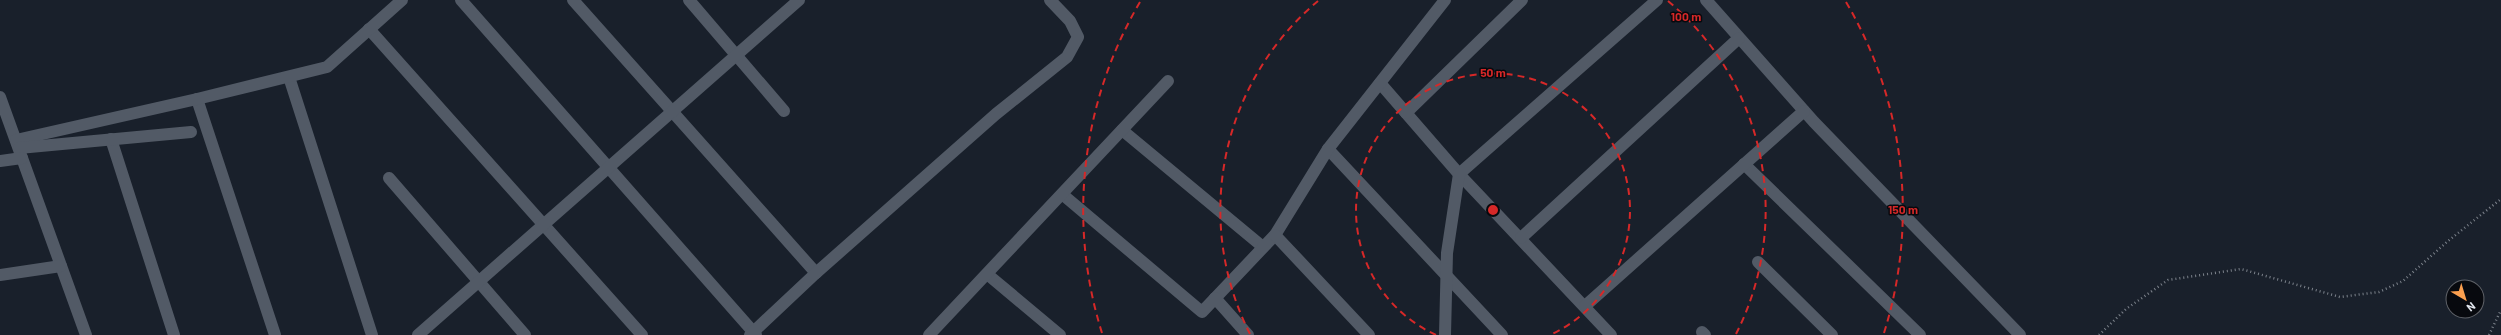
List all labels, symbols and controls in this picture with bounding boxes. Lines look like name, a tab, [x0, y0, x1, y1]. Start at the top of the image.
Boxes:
text: 100 m	[1671, 9, 1701, 23]
text: 50 m	[1480, 65, 1506, 79]
text: 150 m	[1888, 202, 1918, 216]
centre of rings	[1486, 203, 1500, 217]
north arrow	[2445, 279, 2485, 319]
text: N	[2465, 300, 2478, 315]

